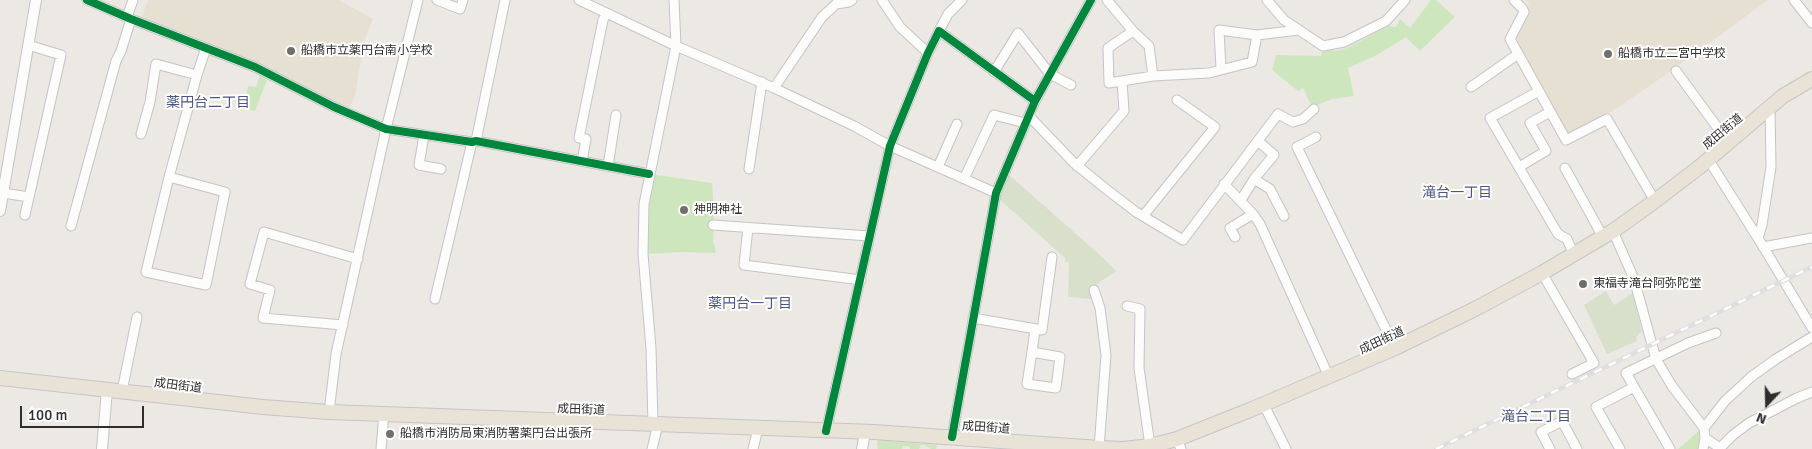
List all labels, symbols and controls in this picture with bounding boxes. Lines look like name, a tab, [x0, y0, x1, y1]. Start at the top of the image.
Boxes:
place label: 船橋市立薬円台南小学校	[301, 44, 433, 58]
marker: 船橋市立薬円台南小学校	[285, 45, 297, 57]
place label: 船橋市立二宮中学校	[1618, 47, 1726, 61]
marker: 船橋市立二宮中学校	[1602, 48, 1614, 60]
district label: 薬円台二丁目	[166, 95, 250, 111]
street label: 成田街道	[1700, 111, 1746, 153]
district label: 滝台一丁目	[1422, 185, 1492, 201]
place label: 神明神社	[694, 203, 742, 217]
marker: 神明神社	[678, 204, 690, 216]
place label: 東福寺滝台阿弥陀堂	[1593, 277, 1701, 291]
marker: 東福寺滝台阿弥陀堂	[1577, 278, 1589, 290]
district label: 薬円台一丁目	[708, 296, 792, 312]
street label: 成田街道	[1357, 324, 1407, 358]
street label: 成田街道	[153, 376, 203, 396]
north arrow	[1742, 379, 1792, 429]
scale bar	[22, 396, 146, 428]
street label: 成田街道	[557, 402, 605, 418]
text: 100 m	[28, 406, 68, 424]
district label: 滝台二丁目	[1501, 409, 1571, 425]
text: N	[1754, 409, 1769, 428]
street label: 成田街道	[962, 419, 1010, 437]
place label: 船橋市消防局東消防署薬円台出張所	[400, 427, 592, 441]
marker: 船橋市消防局東消防署薬円台出張所	[384, 428, 396, 440]

